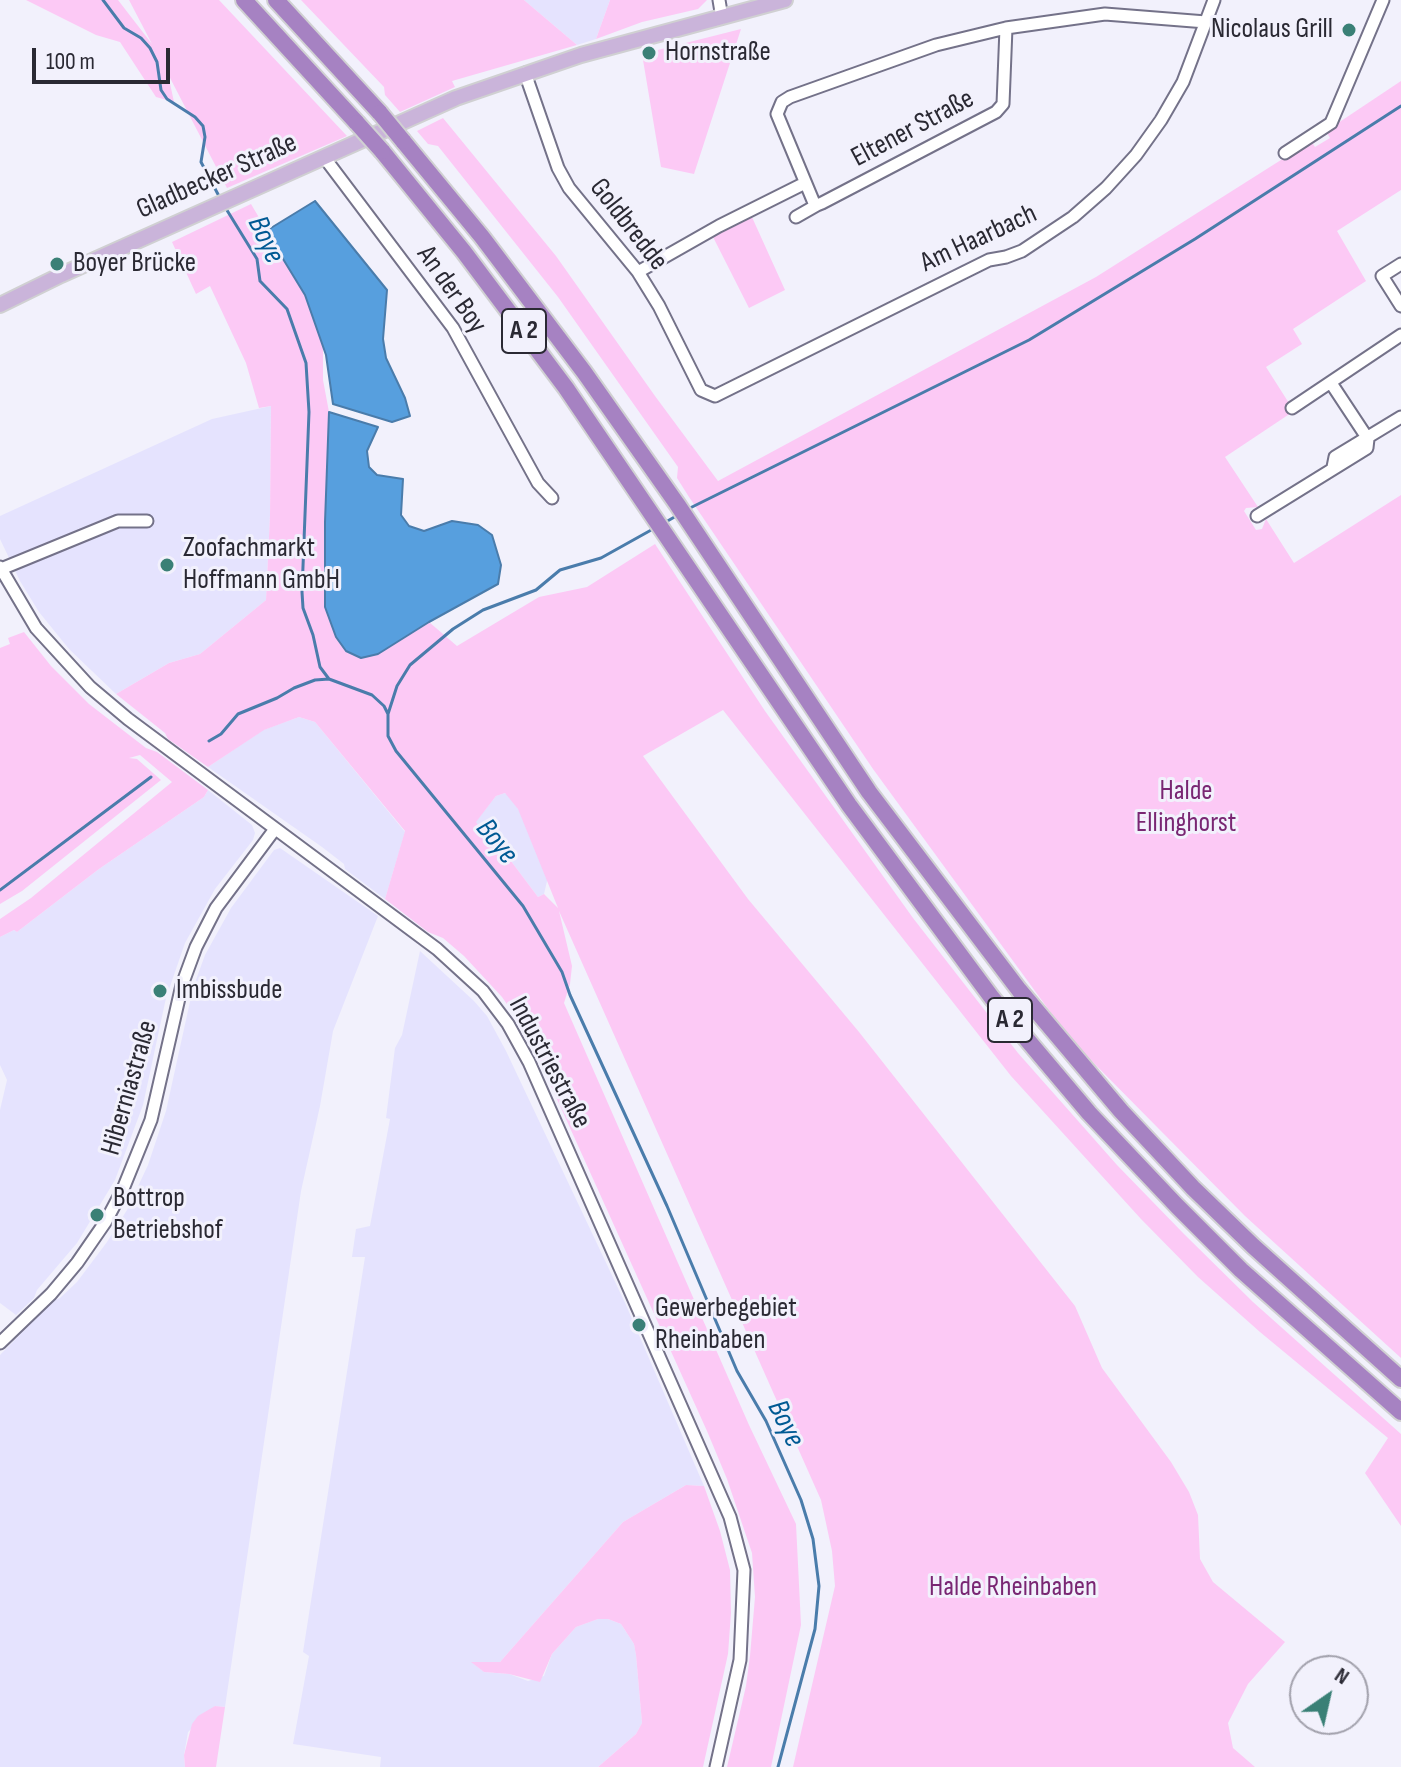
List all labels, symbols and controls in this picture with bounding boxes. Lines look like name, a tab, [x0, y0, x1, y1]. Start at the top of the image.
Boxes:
place label: Nicolaus Grill	[1211, 13, 1333, 47]
marker: Nicolaus Grill	[1340, 21, 1358, 39]
scale bar	[36, 32, 174, 82]
place label: Hornstraße	[665, 36, 771, 70]
marker: Hornstraße	[640, 44, 658, 62]
text: 100 m	[46, 47, 95, 76]
street label: Eltener Straße	[846, 83, 980, 175]
street label: Gladbecker Straße	[132, 127, 302, 227]
street label: Goldbredde	[582, 172, 674, 278]
street label: Am Haarbach	[916, 198, 1042, 280]
water label: Boye	[239, 211, 291, 269]
street label: An der Boy	[409, 240, 493, 340]
place label: Boyer Brücke	[73, 247, 196, 281]
marker: Boyer Brücke	[48, 255, 66, 273]
road number: A 2	[502, 309, 546, 353]
place label: Zoofachmarkt Hoffmann GmbH	[183, 532, 340, 598]
marker: Zoofachmarkt Hoffmann GmbH	[158, 556, 176, 574]
park label: Halde Ellinghorst	[1136, 775, 1236, 841]
water label: Boye	[467, 812, 525, 872]
place label: Imbissbude	[176, 974, 283, 1008]
marker: Imbissbude	[151, 982, 169, 1000]
street label: Industriestraße	[500, 992, 598, 1134]
road number: A 2	[988, 998, 1032, 1042]
street label: Hiberniastraße	[95, 1017, 165, 1159]
place label: Bottrop Betriebshof	[113, 1182, 223, 1248]
marker: Bottrop Betriebshof	[88, 1206, 106, 1224]
place label: Gewerbegebiet Rheinbaben	[655, 1292, 797, 1358]
marker: Gewerbegebiet Rheinbaben	[630, 1316, 648, 1334]
water label: Boye	[758, 1395, 812, 1453]
park label: Halde Rheinbaben	[929, 1571, 1097, 1605]
north arrow	[1289, 1655, 1369, 1735]
text: N	[1329, 1662, 1354, 1691]

